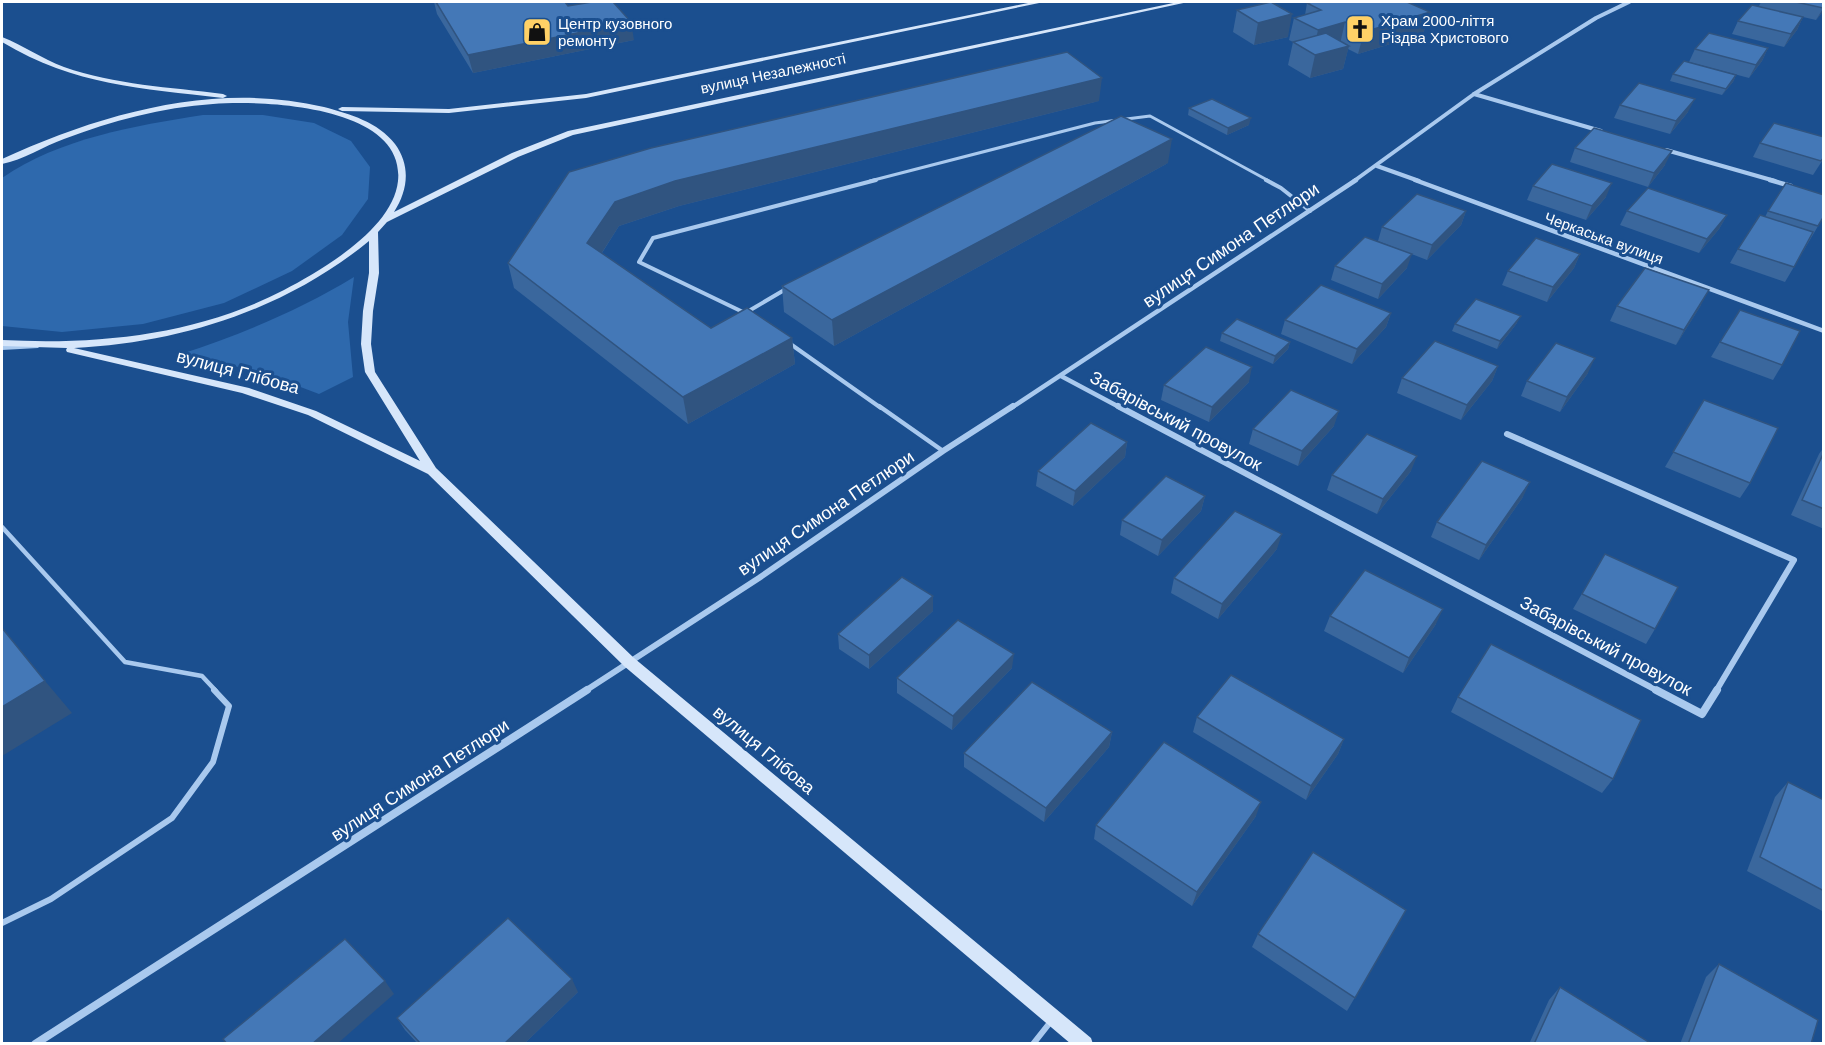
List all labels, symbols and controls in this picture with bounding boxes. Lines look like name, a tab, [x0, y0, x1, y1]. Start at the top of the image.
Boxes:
place label: Храм 2000-ліття Різдва Христового	[1381, 12, 1509, 46]
church icon: Храм 2000-ліття Різдва Христового	[1344, 13, 1376, 45]
place label: Центр кузовного ремонту	[558, 15, 672, 49]
shop icon: Центр кузовного ремонту	[521, 16, 553, 48]
street label: вулиця Незалежності	[699, 49, 847, 97]
street label: вулиця Симона Петлюри	[1139, 179, 1323, 311]
street label: Черкаська вулиця	[1542, 209, 1666, 267]
street label: вулиця Глібова	[174, 346, 303, 398]
street label: Забарівський провулок	[1087, 367, 1265, 475]
street label: вулиця Симона Петлюри	[734, 447, 918, 579]
street label: Забарівський провулок	[1517, 592, 1695, 700]
street label: вулиця Глібова	[709, 702, 820, 799]
street label: вулиця Симона Петлюри	[327, 715, 513, 845]

